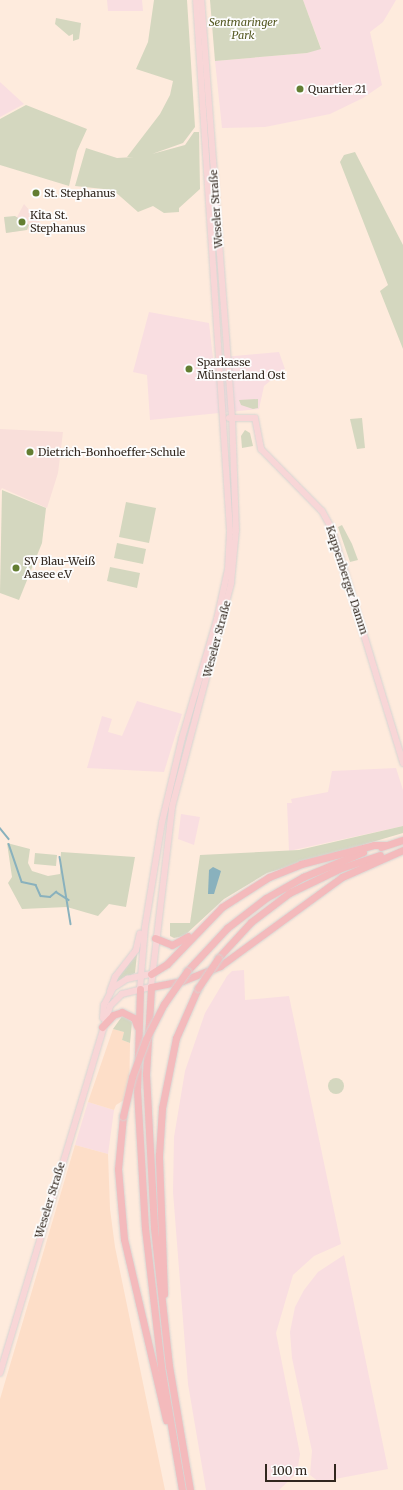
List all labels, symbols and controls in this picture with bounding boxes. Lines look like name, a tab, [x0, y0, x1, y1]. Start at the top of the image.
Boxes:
park label: Sentmaringer Park	[209, 16, 277, 42]
place label: Quartier 21	[308, 82, 366, 96]
marker: Quartier 21	[295, 84, 305, 94]
street label: Weseler Straße	[207, 169, 225, 249]
place label: St. Stephanus	[44, 186, 115, 200]
marker: St. Stephanus	[31, 188, 41, 198]
place label: Kita St. Stephanus	[30, 209, 85, 235]
marker: Kita St. Stephanus	[17, 217, 27, 227]
place label: Sparkasse Münsterland Ost	[197, 356, 285, 382]
marker: Sparkasse Münsterland Ost	[184, 364, 194, 374]
place label: Dietrich-Bonhoeffer-Schule	[38, 445, 185, 459]
marker: Dietrich-Bonhoeffer-Schule	[25, 447, 35, 457]
street label: Kappenberger Damm	[323, 524, 371, 636]
place label: SV Blau-Weiß Aasee e.V	[24, 555, 95, 581]
marker: SV Blau-Weiß Aasee e.V	[11, 563, 21, 573]
street label: Weseler Straße	[200, 599, 234, 679]
street label: Weseler Straße	[32, 1160, 68, 1240]
scale bar	[267, 1456, 338, 1482]
text: 100 m	[272, 1463, 307, 1478]

